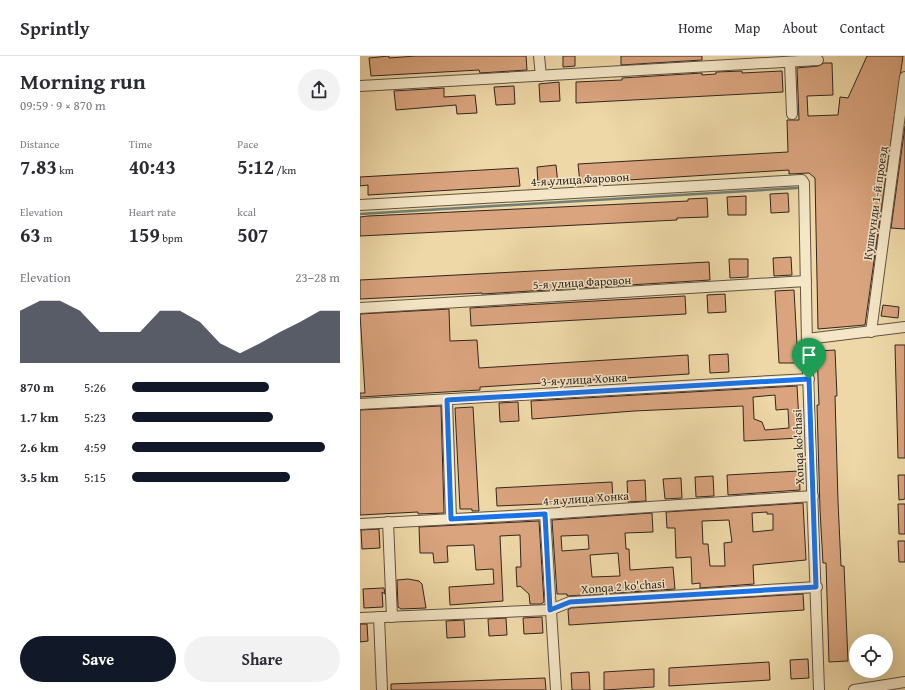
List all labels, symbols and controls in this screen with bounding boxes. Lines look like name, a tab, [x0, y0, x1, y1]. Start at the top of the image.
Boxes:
text: Sprintly	[20, 14, 89, 42]
text: Home	[678, 18, 713, 38]
text: Map	[735, 18, 760, 38]
text: About	[782, 18, 818, 38]
text: Contact	[840, 18, 885, 38]
text: Morning run	[20, 65, 146, 97]
button: share	[298, 69, 340, 111]
text: 09:59 · 9 × 870 m	[20, 96, 106, 115]
text: Distance	[20, 136, 59, 152]
text: Time	[129, 136, 152, 152]
text: Pace	[237, 136, 258, 152]
street label: Кушкунди 1-й проезд	[859, 145, 891, 261]
text: 7.83	[20, 152, 57, 181]
text: 40:43	[129, 152, 176, 181]
text: 5:12	[237, 152, 274, 181]
text: km	[57, 162, 74, 178]
text: /km	[274, 162, 296, 178]
street label: 4-я улица Фаровон	[530, 168, 630, 190]
text: Elevation	[20, 204, 63, 220]
text: Heart rate	[129, 204, 176, 220]
text: kcal	[237, 204, 256, 220]
text: 63	[20, 220, 41, 249]
text: 159	[129, 220, 160, 249]
text: 507	[237, 220, 268, 249]
text: m	[41, 230, 52, 246]
text: bpm	[160, 230, 183, 246]
text: Elevation	[20, 268, 71, 287]
text: 23–28 m	[295, 268, 340, 287]
street label: 5-я улица Фаровон	[532, 271, 632, 293]
pin	[792, 338, 826, 379]
icon: arrive	[798, 344, 820, 366]
street label: 3-я улица Хонка	[541, 368, 628, 390]
text: 870 m	[20, 378, 54, 397]
text: 5:26	[84, 378, 106, 397]
text: 1.7 km	[20, 408, 59, 427]
text: 5:23	[84, 408, 106, 427]
street label: Xonqa ko'chasi	[788, 408, 808, 485]
text: 2.6 km	[20, 438, 59, 457]
text: 4:59	[84, 438, 106, 457]
text: 3.5 km	[20, 468, 59, 487]
text: 5:15	[84, 468, 106, 487]
street label: 4-я улица Хонка	[542, 486, 630, 509]
street label: Xonqa 2 ko'chasi	[580, 575, 666, 597]
map controls	[849, 634, 893, 678]
button: locate	[849, 634, 893, 678]
button: Save	[20, 636, 176, 682]
button: Share	[184, 636, 340, 682]

